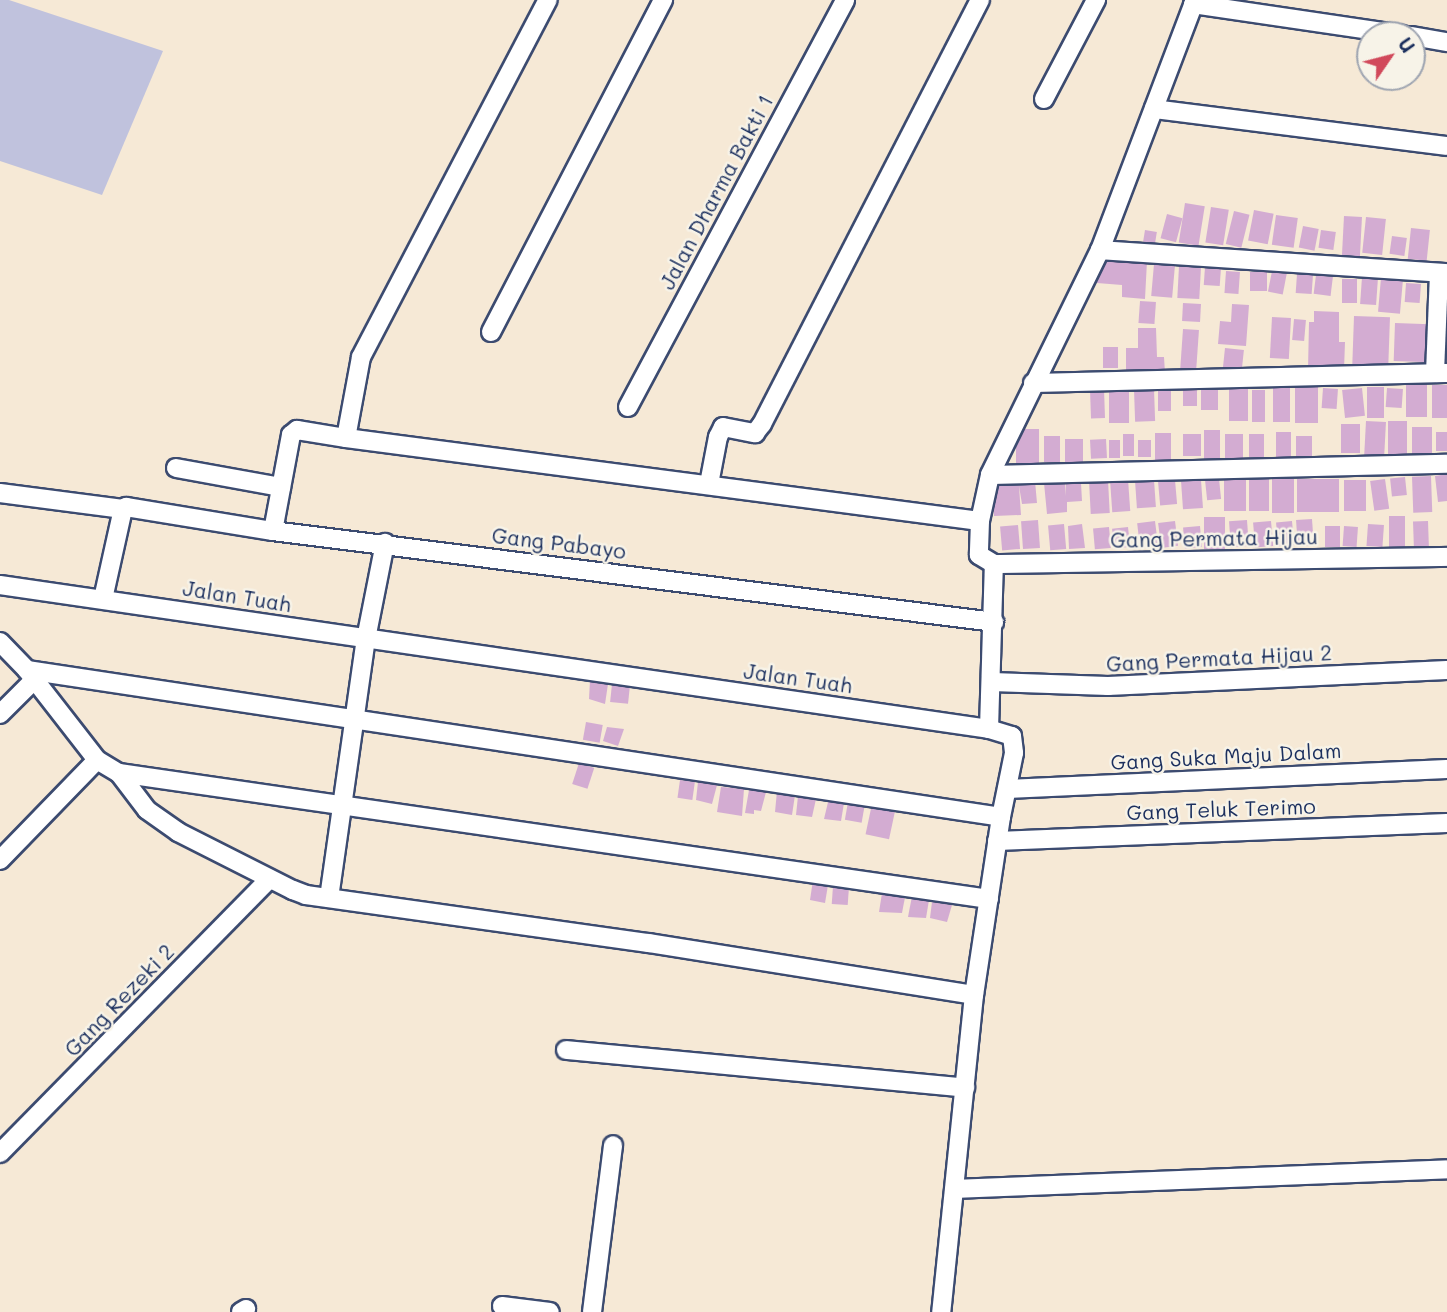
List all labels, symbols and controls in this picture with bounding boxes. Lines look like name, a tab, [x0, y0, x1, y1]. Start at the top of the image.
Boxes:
north arrow	[1356, 21, 1426, 91]
text: U	[1393, 32, 1421, 57]
street label: Jalan Dharma Bakti 1	[654, 90, 778, 294]
street label: Gang Pabayo	[490, 522, 628, 564]
street label: Gang Permata Hijau	[1110, 524, 1318, 552]
street label: Jalan Tuah	[181, 575, 293, 617]
street label: Gang Permata Hijau 2	[1106, 640, 1332, 676]
street label: Jalan Tuah	[742, 658, 854, 698]
street label: Gang Suka Maju Dalam	[1110, 737, 1342, 775]
street label: Gang Teluk Terimo	[1126, 793, 1316, 825]
street label: Gang Rezeki 2	[59, 939, 179, 1061]

